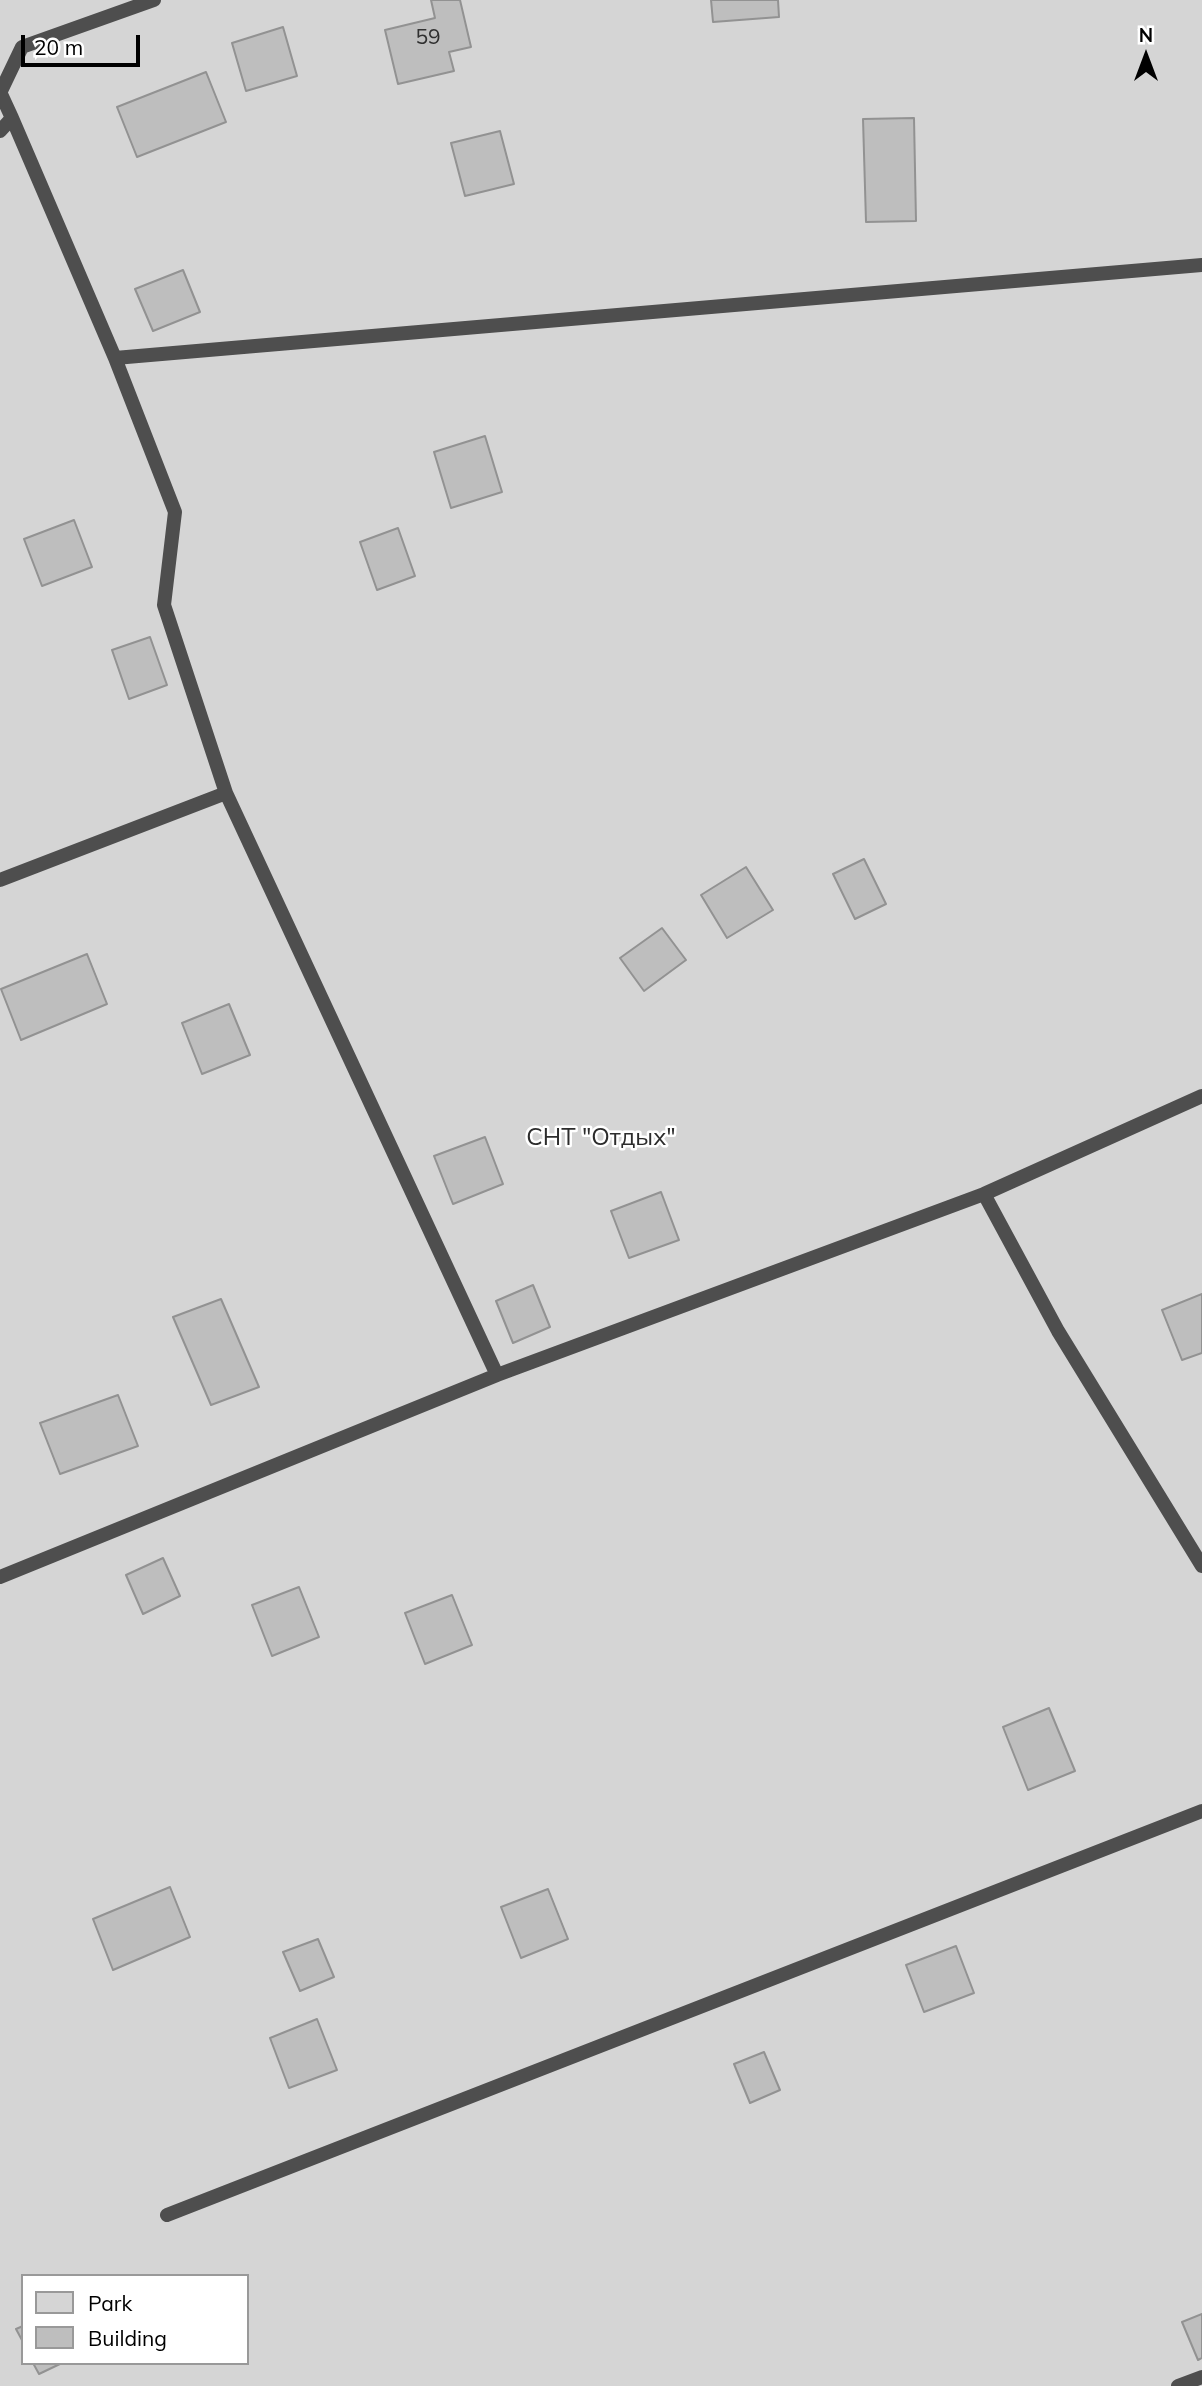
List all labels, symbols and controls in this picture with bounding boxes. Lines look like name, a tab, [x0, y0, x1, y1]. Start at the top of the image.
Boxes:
scale bar	[24, 21, 144, 65]
north arrow	[1111, 21, 1181, 91]
text: N	[1139, 23, 1153, 47]
house number: 59	[415, 25, 441, 51]
text: 20 m	[34, 34, 83, 60]
park label: СНТ "Отдых"	[526, 1124, 676, 1152]
legend	[21, 2274, 248, 2365]
text: Park	[88, 2290, 132, 2316]
text: Building	[88, 2325, 167, 2351]

